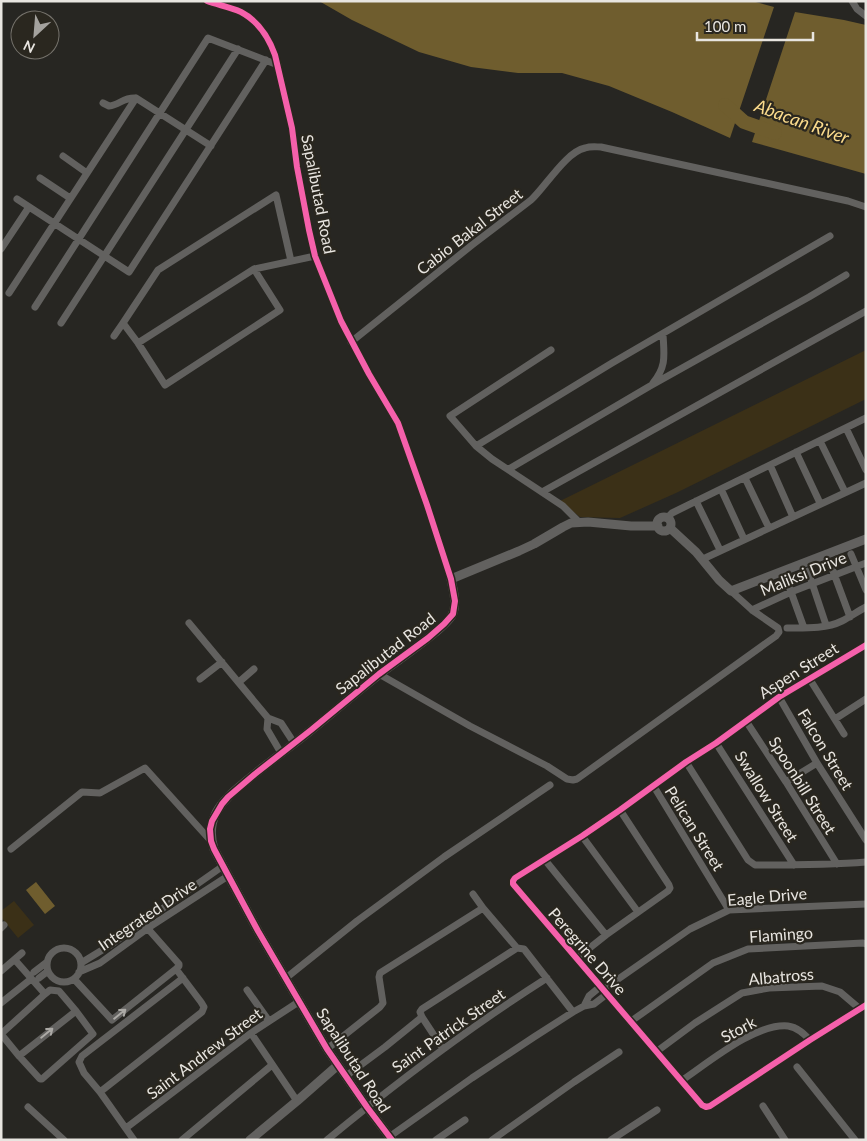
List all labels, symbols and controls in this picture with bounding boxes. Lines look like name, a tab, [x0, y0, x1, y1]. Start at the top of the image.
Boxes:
north arrow	[10, 10, 60, 60]
scale bar	[697, 10, 813, 42]
text: 100 m	[704, 17, 746, 35]
text: N	[21, 37, 38, 57]
water label: Abacan River	[751, 93, 853, 149]
street label: Sapalibutad Road	[298, 133, 340, 255]
street label: Cabio Bakal Street	[412, 184, 526, 278]
street label: Maliksi Drive	[757, 547, 849, 599]
street label: Sapalibutad Road	[331, 608, 439, 698]
street label: Aspen Street	[755, 638, 842, 702]
street label: Falcon Street	[794, 705, 858, 793]
street label: Spoonbill Street	[765, 733, 841, 837]
street label: Swallow Street	[731, 747, 803, 845]
street label: Pelican Street	[662, 782, 729, 874]
street label: Integrated Drive	[94, 874, 200, 954]
street label: Eagle Drive	[726, 883, 808, 909]
street label: Peregrine Drive	[545, 904, 631, 998]
street label: Flamingo	[749, 922, 813, 946]
street label: Albatross	[748, 964, 815, 988]
street label: Saint Patrick Street	[388, 984, 508, 1076]
street label: Saint Andrew Street	[143, 1003, 266, 1103]
street label: Sapalibutad Road	[313, 1004, 395, 1116]
one-way arrow	[114, 1008, 127, 1019]
street label: Stork	[717, 1012, 760, 1046]
one-way arrow	[40, 1028, 53, 1039]

